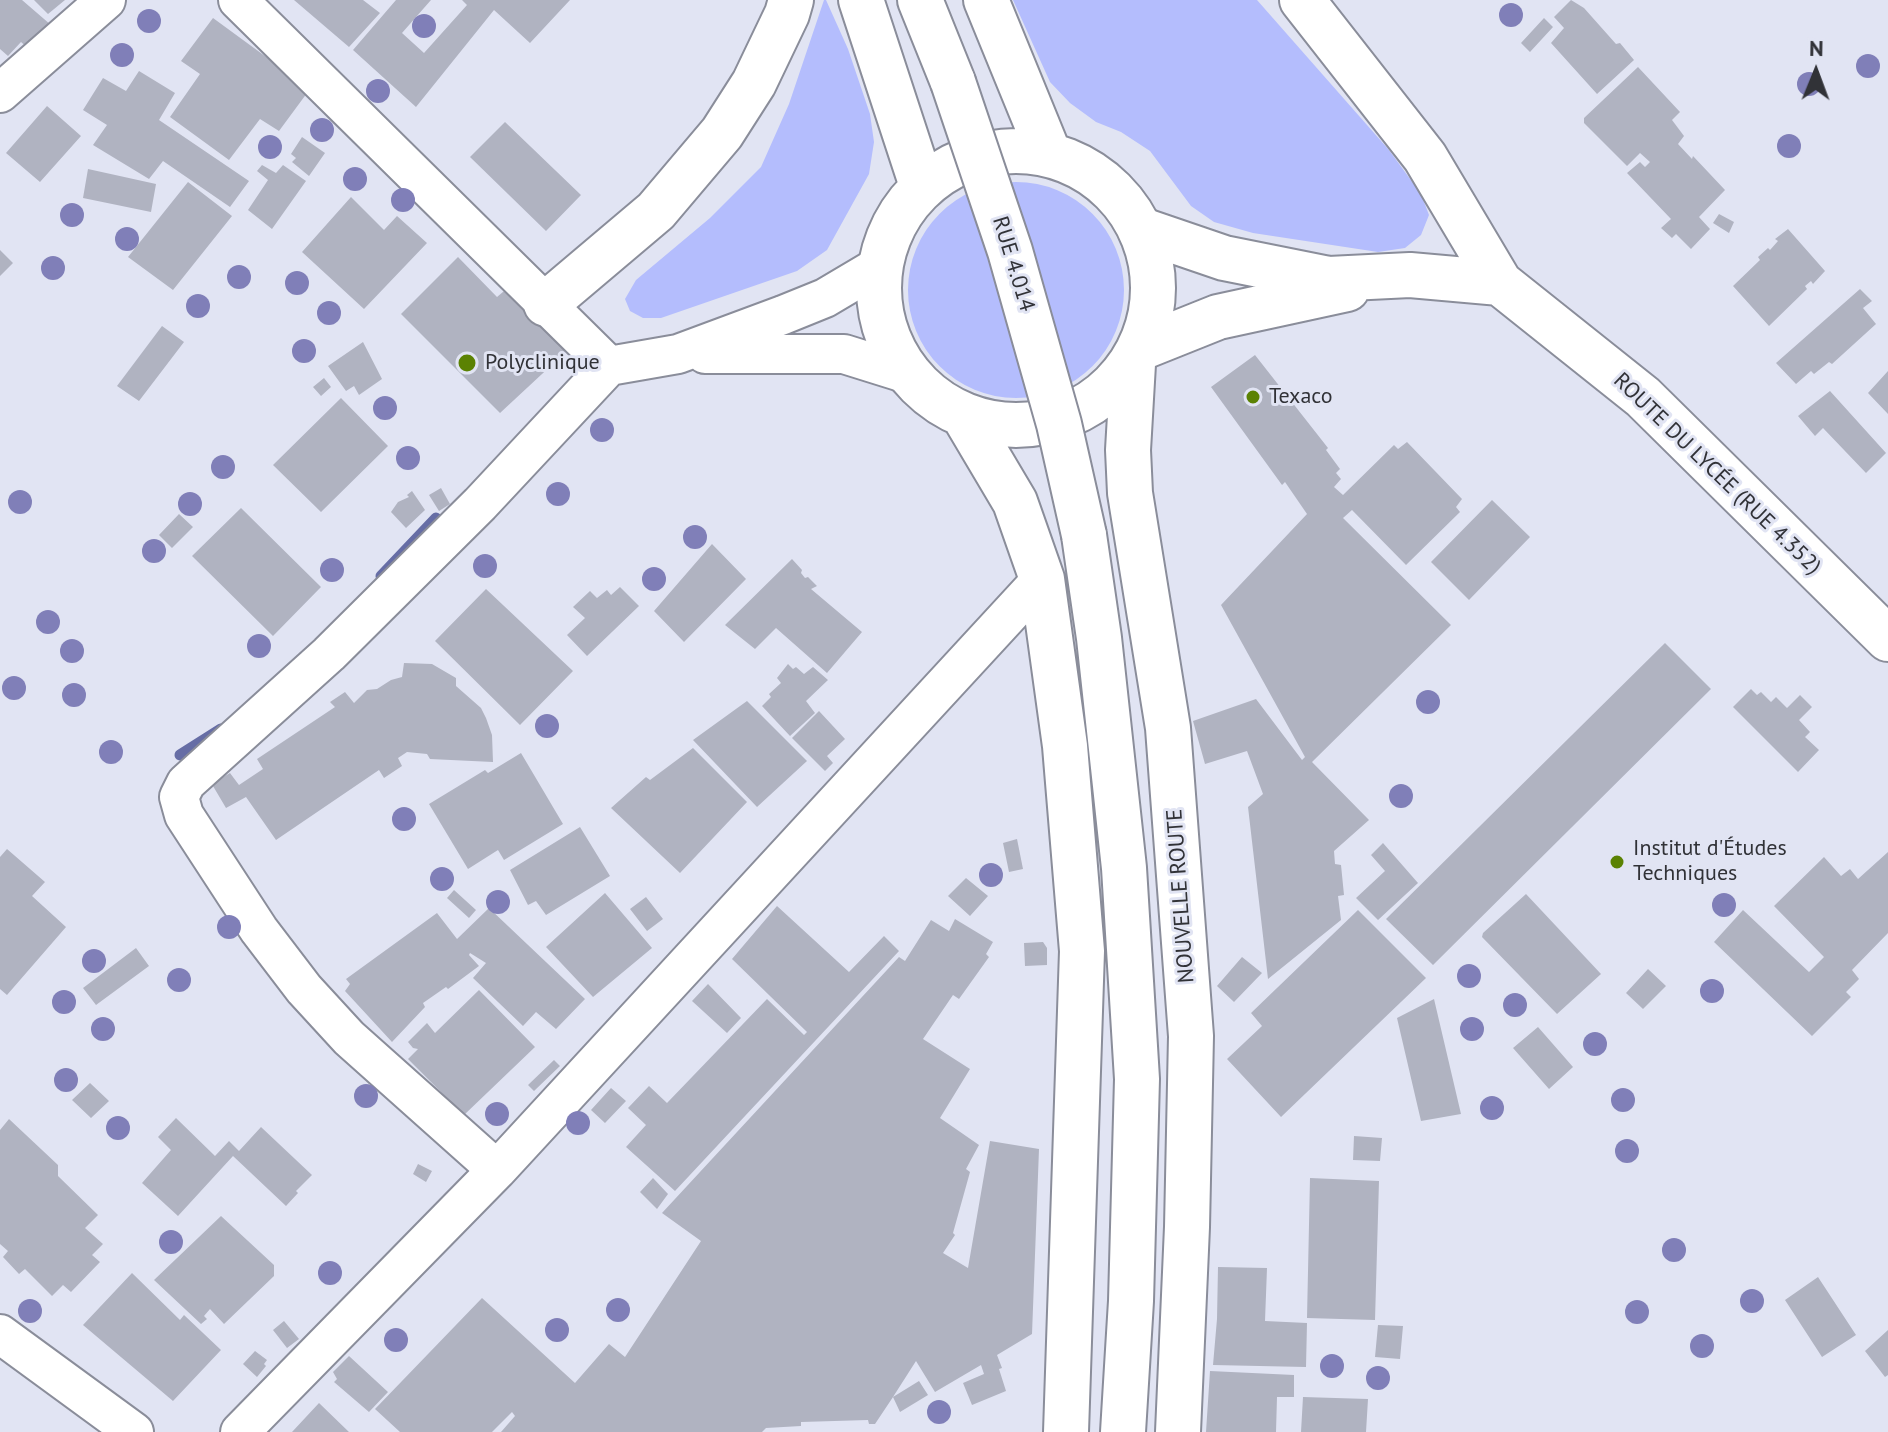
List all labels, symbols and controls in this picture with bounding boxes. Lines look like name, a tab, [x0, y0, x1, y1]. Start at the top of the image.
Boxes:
north arrow	[1776, 32, 1856, 112]
text: N	[1809, 34, 1824, 62]
street label: RUE 4.014	[986, 213, 1040, 315]
place label: Polyclinique	[485, 350, 600, 376]
marker: Polyclinique	[456, 352, 478, 374]
street label: ROUTE DU LYCÉE (RUE 4.352)	[1608, 368, 1826, 580]
place label: Texaco	[1269, 384, 1333, 410]
marker: Texaco	[1244, 388, 1262, 406]
street label: NOUVELLE ROUTE	[1162, 808, 1200, 984]
place label: Institut d'Études Techniques	[1633, 836, 1787, 888]
marker: Institut d'Études Techniques	[1608, 853, 1626, 871]

